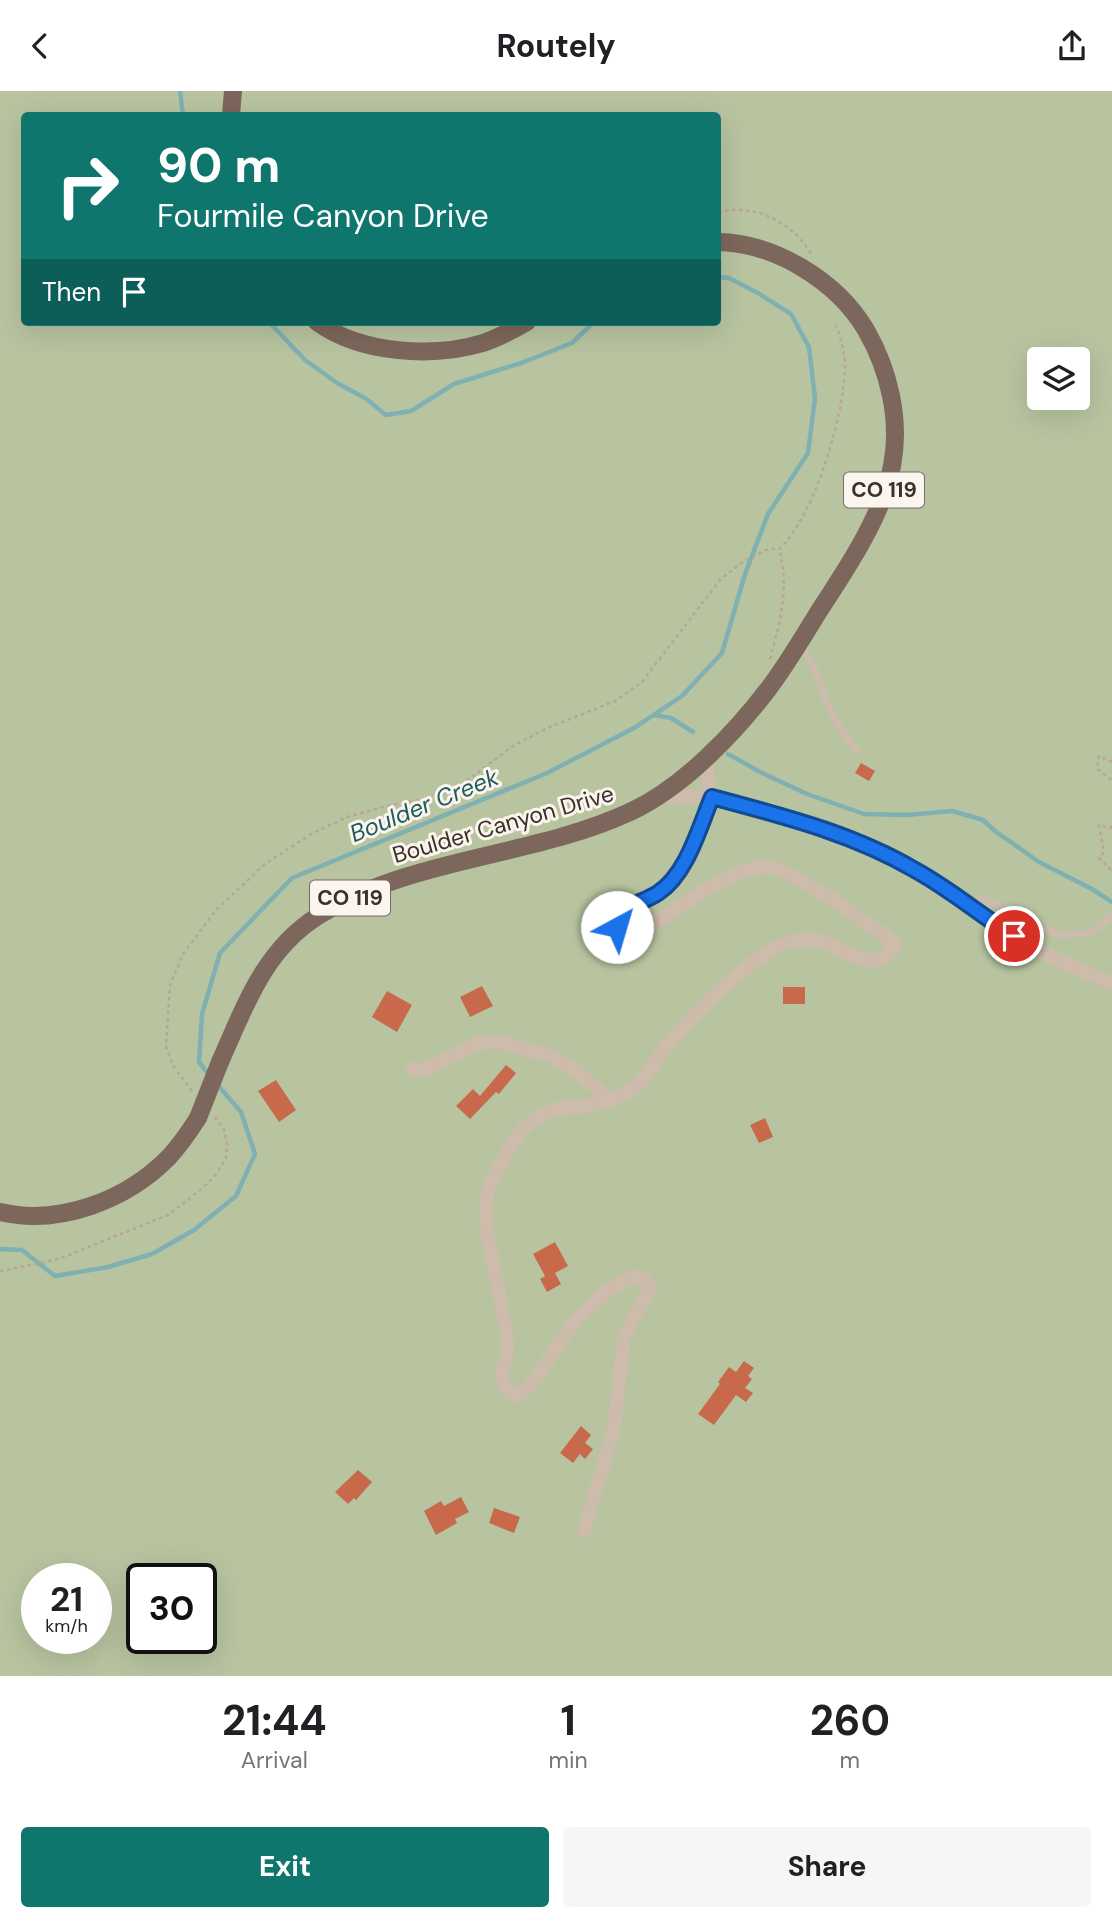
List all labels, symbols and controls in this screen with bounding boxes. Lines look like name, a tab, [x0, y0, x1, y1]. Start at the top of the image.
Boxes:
text: Routely	[496, 25, 616, 67]
icon: back	[21, 27, 59, 65]
icon: share	[1053, 27, 1091, 65]
text: 90 m	[157, 133, 280, 197]
icon: right	[42, 140, 133, 231]
text: Fourmile Canyon Drive	[157, 195, 489, 237]
icon: arrive	[115, 273, 153, 311]
text: Then	[42, 275, 101, 309]
map controls	[1027, 347, 1090, 410]
button: layers	[1027, 347, 1090, 410]
road number: CO 119	[844, 473, 924, 507]
water label: Boulder Creek	[345, 761, 504, 849]
street label: Boulder Canyon Drive	[389, 778, 617, 870]
road number: CO 119	[310, 881, 390, 915]
position arrow	[580, 890, 654, 964]
pin	[984, 906, 1044, 966]
icon: arrive	[995, 917, 1033, 955]
speed limit sign: 30	[126, 1563, 217, 1654]
text: 21	[50, 1576, 83, 1622]
text: km/h	[45, 1614, 88, 1638]
text: 21:44	[222, 1693, 327, 1748]
text: 1	[561, 1693, 576, 1748]
text: 260	[810, 1693, 890, 1748]
text: Arrival	[241, 1745, 308, 1775]
text: min	[549, 1745, 588, 1775]
text: m	[840, 1745, 860, 1775]
button: Exit	[21, 1827, 549, 1907]
button: Share	[563, 1827, 1091, 1907]

